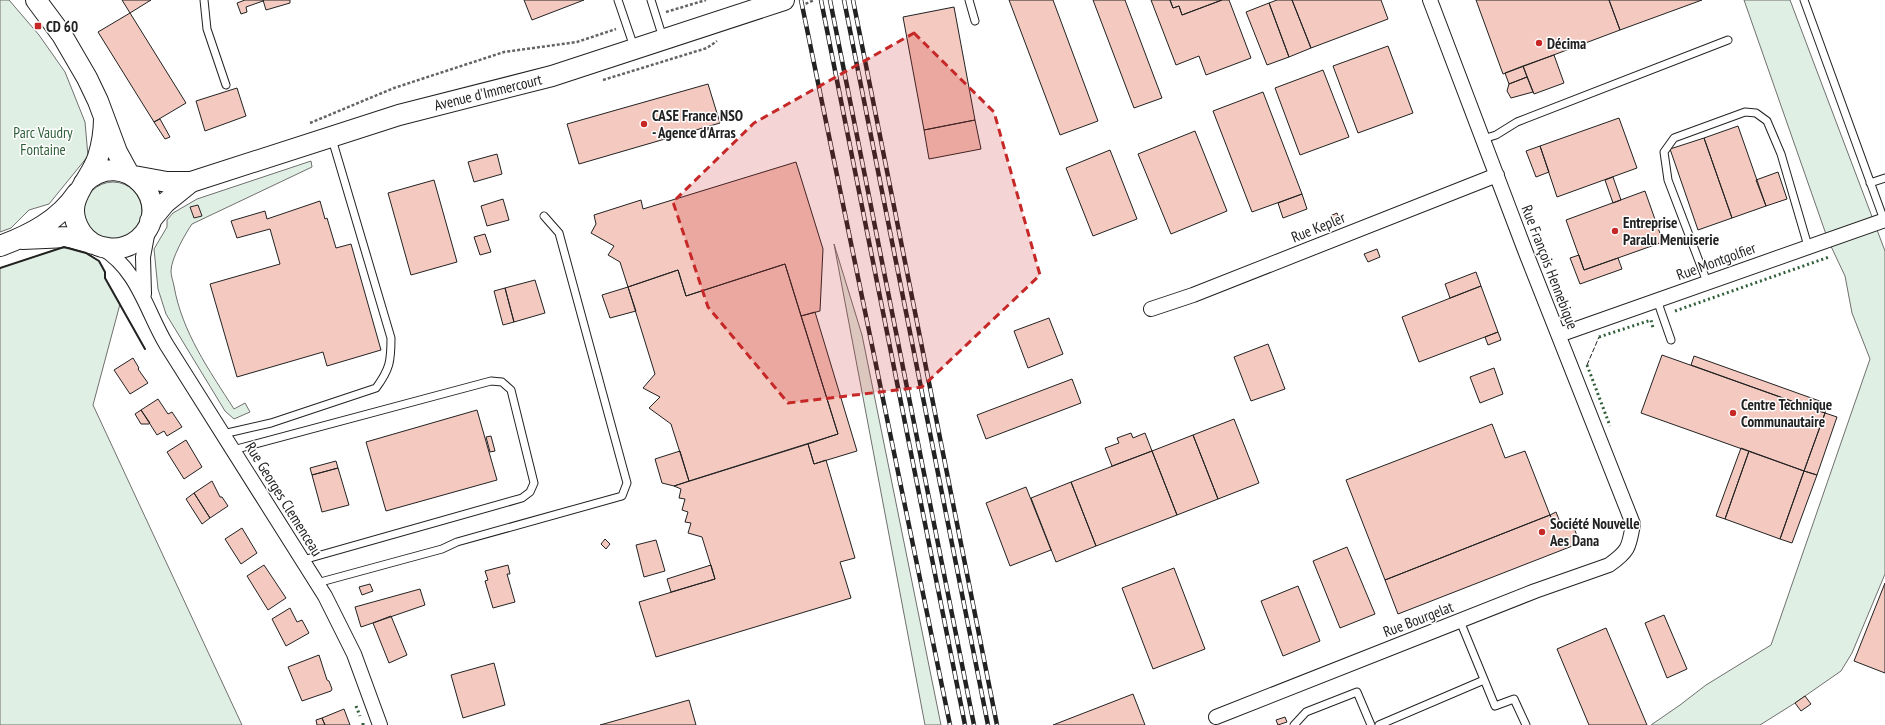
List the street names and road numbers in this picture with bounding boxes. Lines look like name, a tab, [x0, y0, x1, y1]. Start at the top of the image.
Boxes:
street label: Avenue d'Immercourt	[432, 69, 544, 115]
street label: Rue François Hennebique	[1518, 202, 1582, 332]
street label: Rue Kepler	[1288, 207, 1349, 246]
street label: Rue Montgolfier	[1674, 238, 1759, 284]
street label: Rue Georges Clemenceau	[241, 438, 327, 560]
street label: Rue Bourgelat	[1380, 597, 1456, 641]

